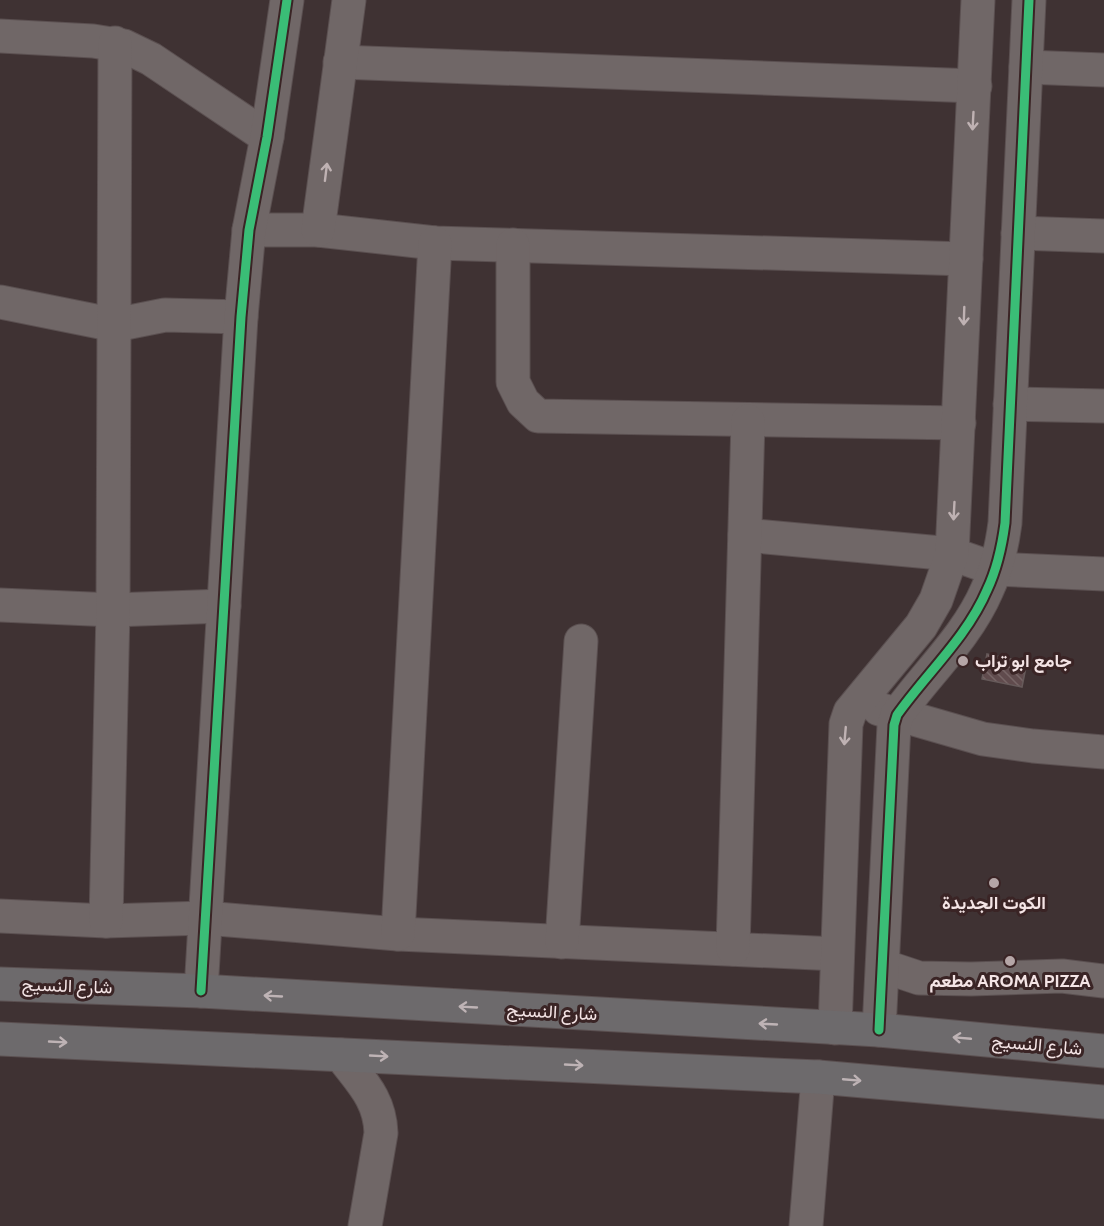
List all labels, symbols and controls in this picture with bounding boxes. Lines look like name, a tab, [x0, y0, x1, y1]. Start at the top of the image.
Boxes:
one-way arrow	[967, 111, 978, 131]
one-way arrow	[321, 162, 332, 182]
one-way arrow	[958, 306, 969, 326]
one-way arrow	[949, 500, 960, 520]
place label: جامع ابو تراب	[975, 650, 1072, 673]
marker: جامع ابو تراب	[956, 654, 970, 668]
one-way arrow	[839, 725, 850, 745]
marker: الكوت الجديدة	[987, 876, 1001, 890]
place label: الكوت الجديدة	[942, 892, 1046, 914]
marker: مطعم AROMA PIZZA	[1003, 954, 1017, 968]
place label: مطعم AROMA PIZZA	[929, 970, 1091, 993]
street label: شارع النسيج	[21, 973, 113, 1000]
one-way arrow	[264, 990, 284, 1001]
street label: شارع النسيج	[506, 999, 598, 1026]
one-way arrow	[459, 1001, 479, 1012]
one-way arrow	[758, 1019, 778, 1030]
street label: شارع النسيج	[991, 1030, 1083, 1061]
one-way arrow	[953, 1032, 973, 1043]
one-way arrow	[48, 1036, 68, 1047]
one-way arrow	[369, 1051, 389, 1062]
one-way arrow	[563, 1060, 583, 1071]
one-way arrow	[842, 1075, 862, 1086]

